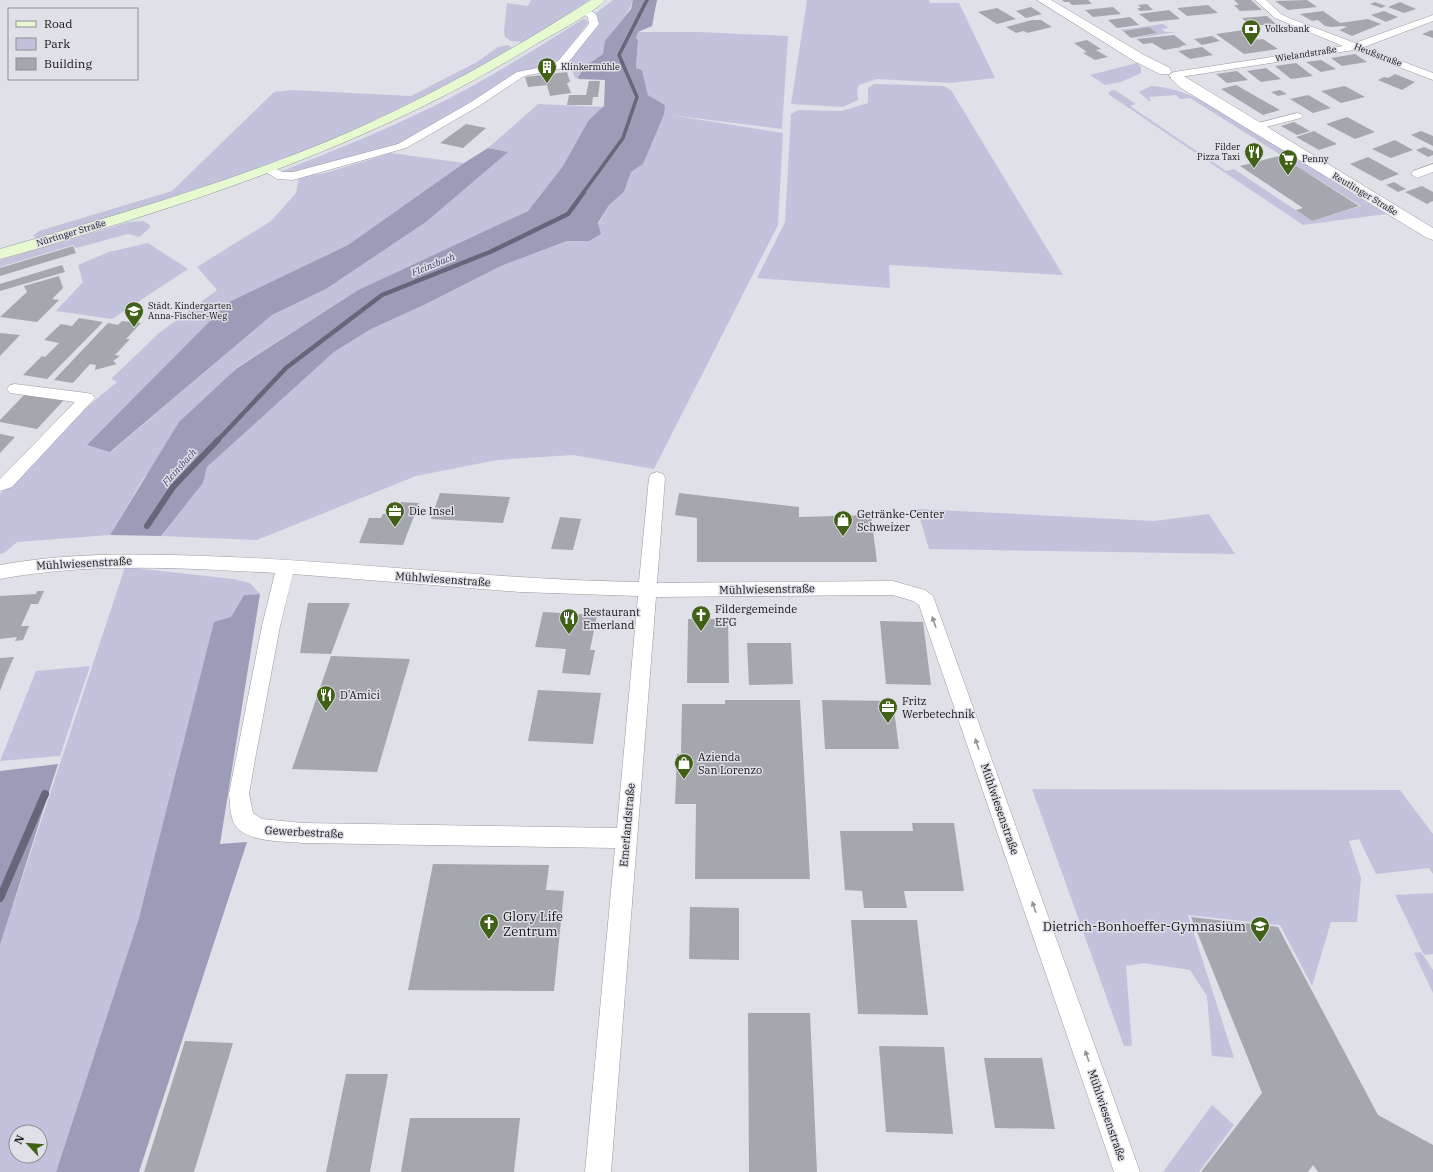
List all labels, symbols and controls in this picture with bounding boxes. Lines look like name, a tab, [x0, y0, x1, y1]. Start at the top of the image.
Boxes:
legend	[8, 8, 138, 80]
text: Road	[44, 16, 73, 31]
bank icon: Volksbank	[1240, 18, 1262, 46]
place label: Volksbank	[1265, 23, 1310, 34]
text: Park	[44, 36, 70, 51]
street label: Heußstraße	[1353, 40, 1404, 69]
street label: Wielandstraße	[1274, 43, 1338, 64]
text: Building	[44, 56, 92, 71]
building icon: Klinkermühle	[536, 56, 558, 84]
place label: Klinkermühle	[561, 61, 620, 72]
place label: Filder Pizza Taxi	[1197, 141, 1240, 162]
restaurant icon: Filder Pizza Taxi	[1243, 141, 1265, 169]
supermarket icon: Penny	[1277, 148, 1299, 176]
place label: Penny	[1302, 153, 1329, 164]
street label: Reutlinger Straße	[1331, 170, 1400, 218]
street label: Nürtinger Straße	[35, 217, 107, 248]
water label: Fleinsbach	[409, 250, 457, 279]
school or university icon: Städt. Kindergarten Anna-Fischer-Weg	[123, 300, 145, 328]
place label: Städt. Kindergarten Anna-Fischer-Weg	[148, 300, 232, 321]
water label: Fleinsbach	[159, 446, 200, 489]
office icon: Die Insel	[384, 500, 406, 528]
place label: Die Insel	[409, 504, 454, 518]
place label: Getränke-Center Schweizer	[857, 507, 944, 534]
shop icon: Getränke-Center Schweizer	[832, 509, 854, 537]
street label: Mühlwiesenstraße	[36, 553, 132, 572]
street label: Mühlwiesenstraße	[395, 569, 491, 589]
street label: Mühlwiesenstraße	[719, 581, 815, 597]
place label: Fildergemeinde EFG	[715, 602, 797, 629]
church icon: Fildergemeinde EFG	[690, 604, 712, 632]
place label: Restaurant Emerland	[583, 605, 640, 632]
restaurant icon: Restaurant Emerland	[558, 607, 580, 635]
one-way arrow	[931, 615, 937, 627]
restaurant icon: D'Amici	[315, 684, 337, 712]
place label: D'Amici	[340, 688, 380, 702]
place label: Fritz Werbetechnik	[902, 694, 975, 721]
office icon: Fritz Werbetechnik	[877, 696, 899, 724]
one-way arrow	[974, 738, 980, 750]
place label: Azienda San Lorenzo	[698, 750, 762, 777]
shop icon: Azienda San Lorenzo	[673, 752, 695, 780]
street label: Mühlwiesenstraße	[978, 761, 1022, 857]
street label: Emerlandstraße	[616, 782, 638, 868]
street label: Gewerbestraße	[264, 823, 344, 841]
one-way arrow	[1031, 900, 1037, 912]
place label: Glory Life Zentrum	[503, 908, 563, 940]
church icon: Glory Life Zentrum	[478, 912, 500, 940]
school or university icon: Dietrich-Bonhoeffer-Gymnasium	[1249, 915, 1271, 943]
place label: Dietrich-Bonhoeffer-Gymnasium	[1043, 918, 1246, 935]
one-way arrow	[1083, 1049, 1089, 1061]
street label: Mühlwiesenstraße	[1085, 1067, 1129, 1163]
north arrow	[8, 1124, 48, 1164]
text: N	[11, 1132, 27, 1147]

